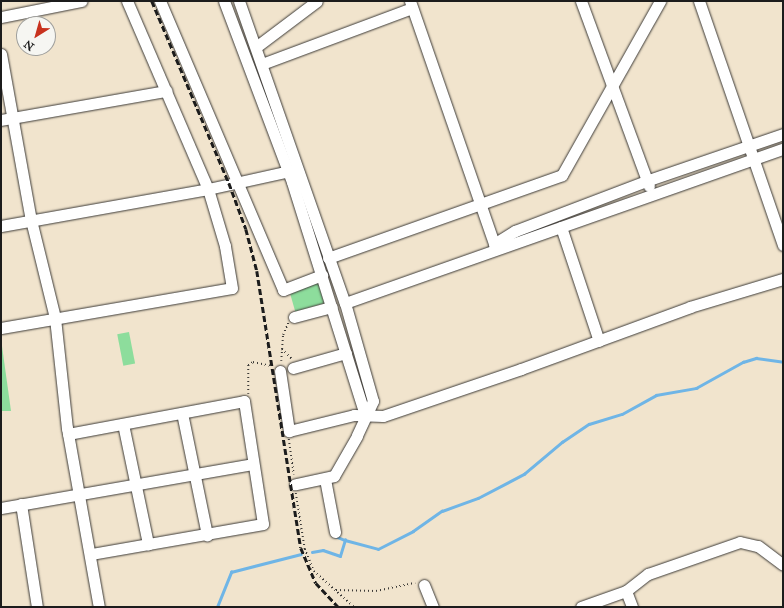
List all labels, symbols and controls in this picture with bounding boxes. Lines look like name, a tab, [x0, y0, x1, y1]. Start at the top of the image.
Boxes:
north arrow	[16, 16, 56, 56]
text: N	[21, 37, 37, 53]

